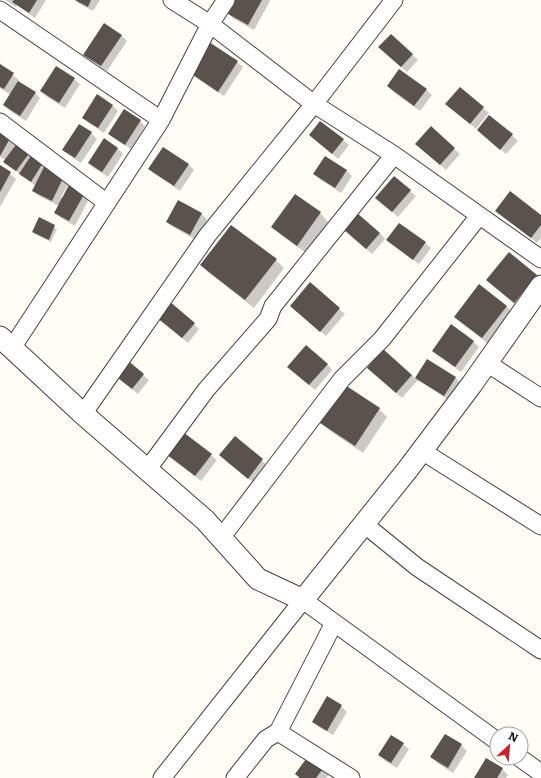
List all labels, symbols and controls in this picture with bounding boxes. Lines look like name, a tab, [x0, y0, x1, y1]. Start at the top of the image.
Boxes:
north arrow	[489, 726, 529, 766]
text: N	[506, 727, 521, 745]

